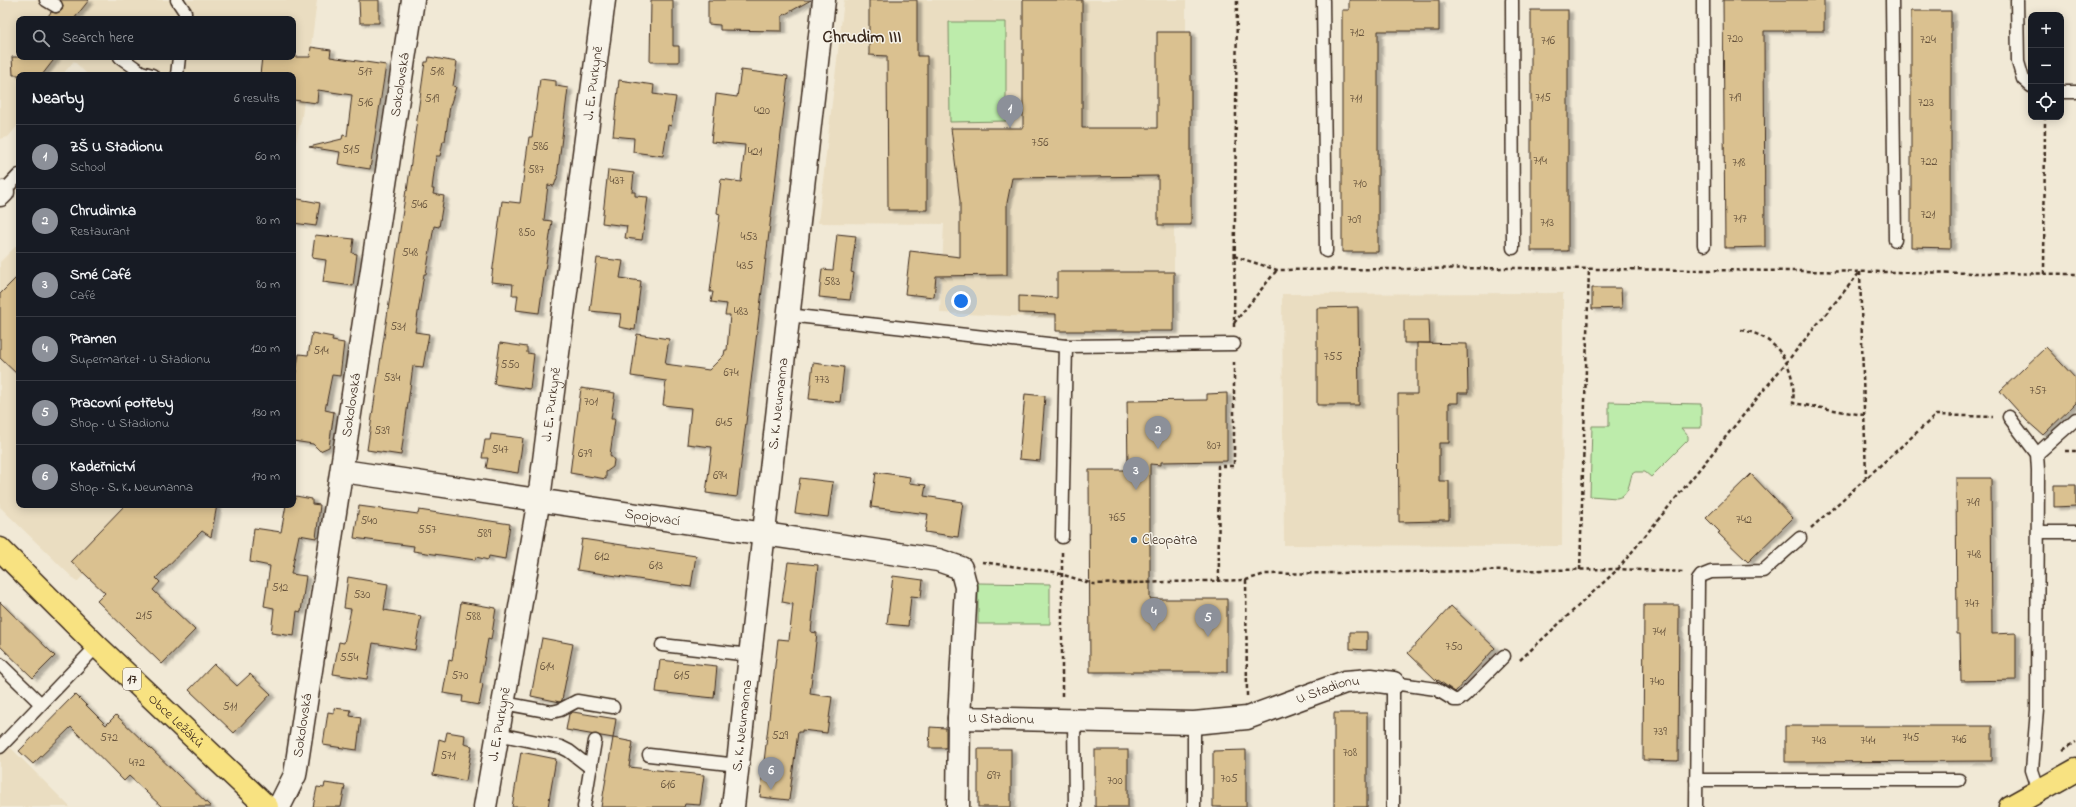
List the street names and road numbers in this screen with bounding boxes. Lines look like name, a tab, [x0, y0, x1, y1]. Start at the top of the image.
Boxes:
street label: J. E. Purkyně	[578, 44, 608, 122]
street label: Sokolovská	[385, 51, 415, 118]
street label: S. K. Neumanna	[763, 357, 794, 450]
street label: J. E. Purkyně	[536, 365, 567, 443]
street label: Sokolovská	[336, 372, 367, 438]
street label: Spojovací	[624, 503, 682, 532]
road number: 17	[123, 668, 141, 690]
street label: U Stadionu	[1293, 670, 1360, 710]
street label: S. K. Neumanna	[727, 679, 758, 772]
street label: J. E. Purkyně	[483, 685, 516, 763]
street label: Obce Ležáků	[143, 689, 209, 753]
street label: Sokolovská	[287, 692, 318, 759]
street label: U Stadionu	[968, 708, 1035, 730]

